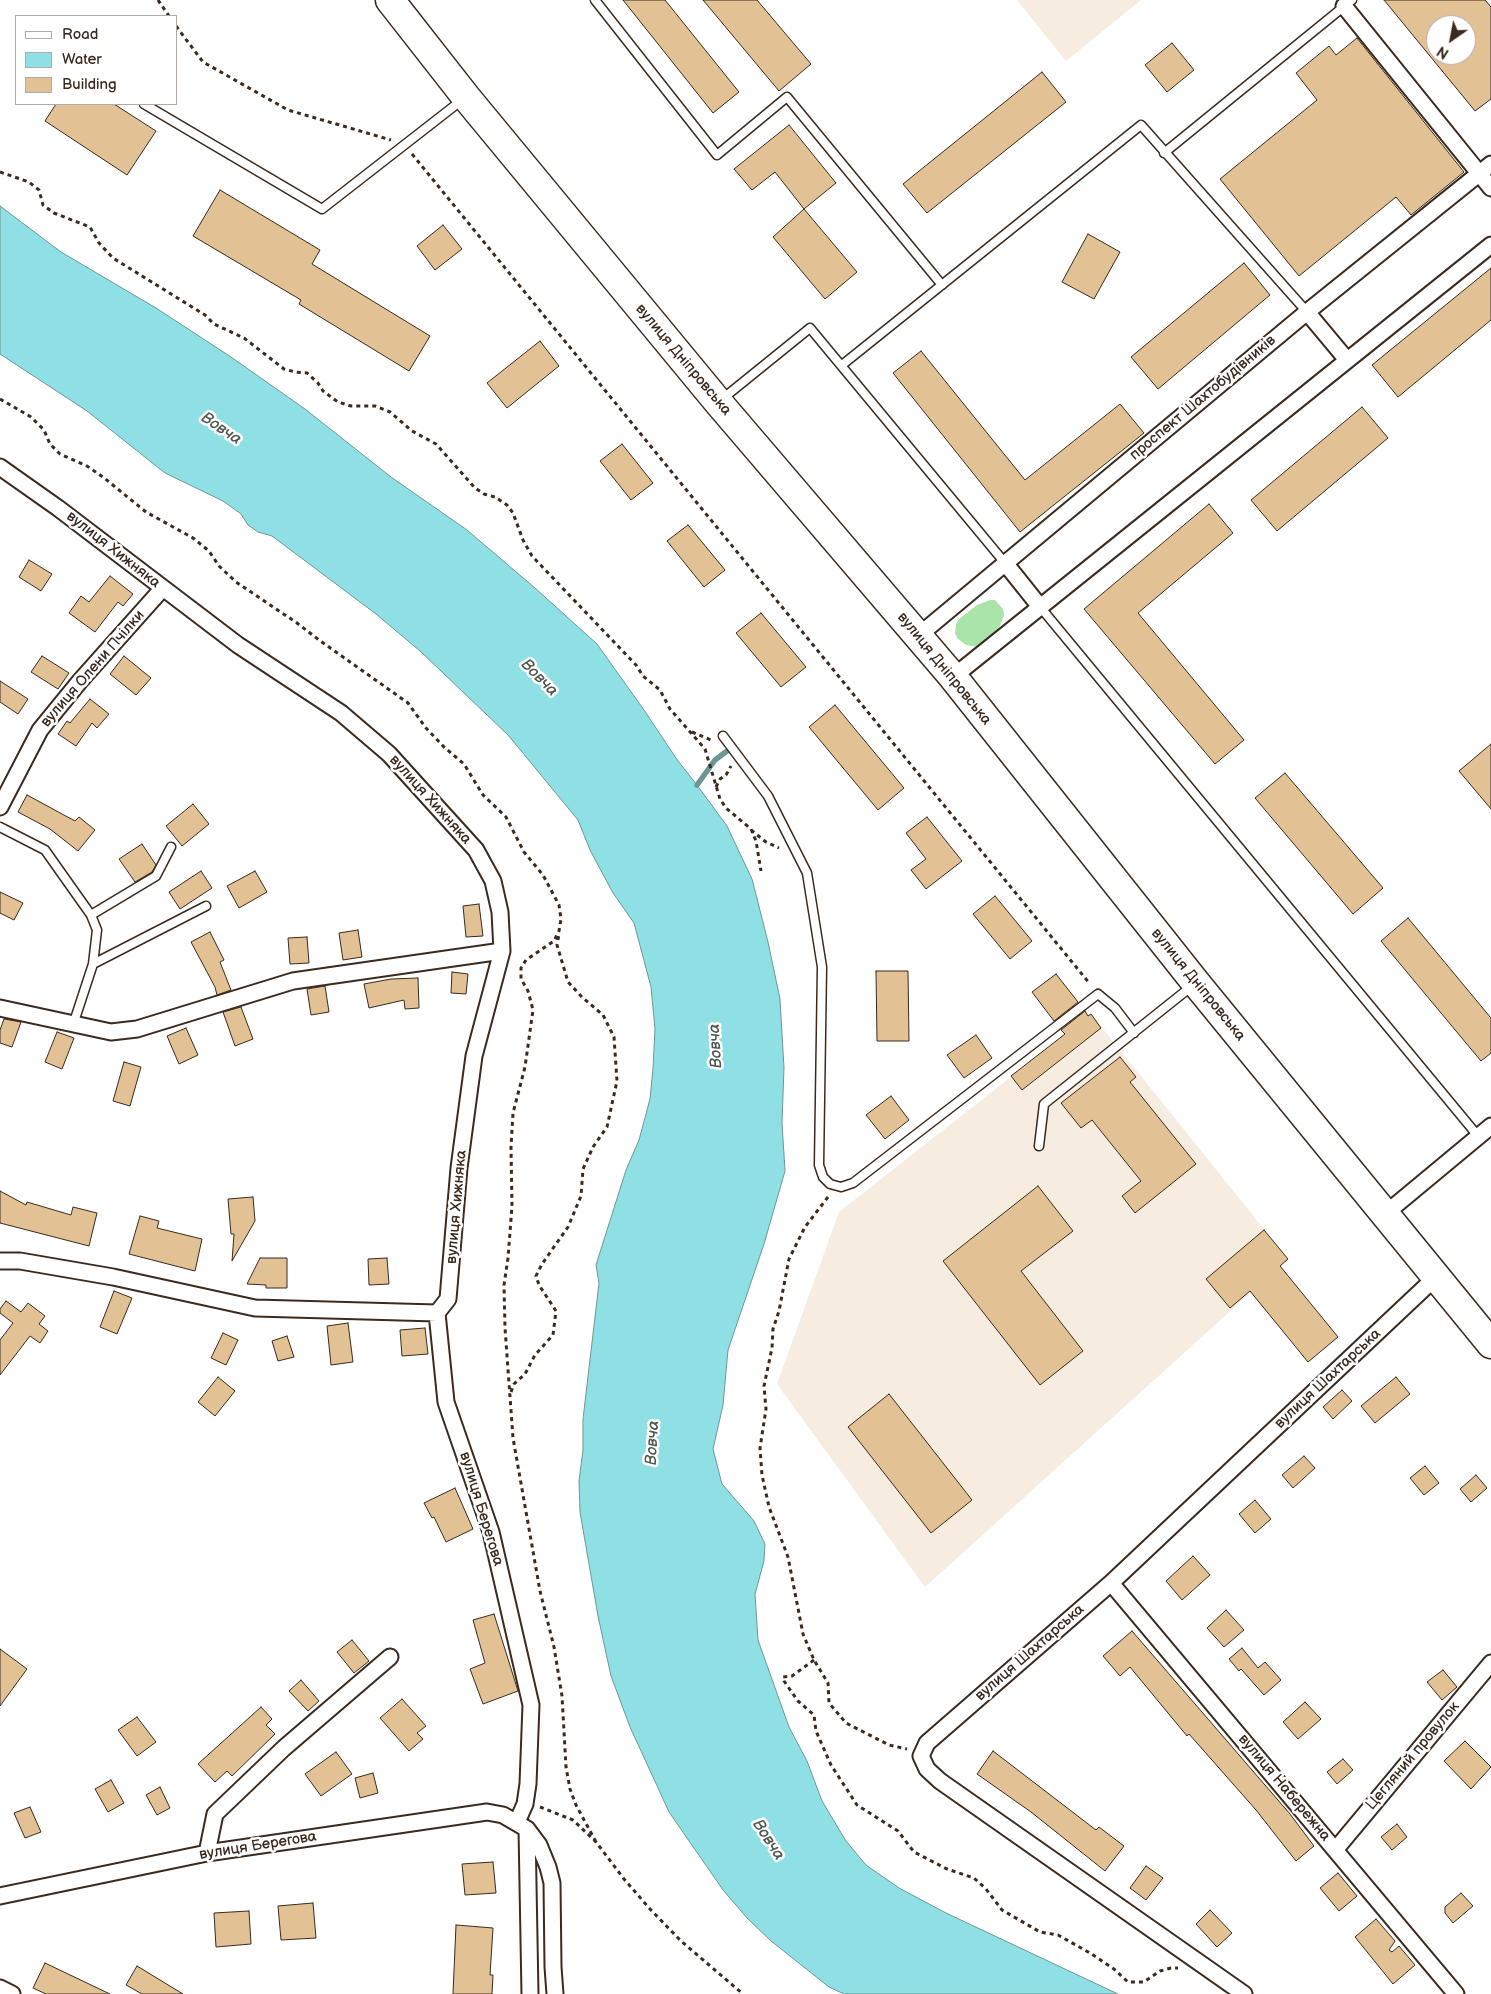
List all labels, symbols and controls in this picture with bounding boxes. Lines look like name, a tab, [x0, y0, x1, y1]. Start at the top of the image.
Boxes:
legend	[15, 15, 178, 105]
north arrow	[1426, 15, 1476, 65]
text: Road	[62, 25, 98, 44]
text: N	[1434, 42, 1452, 62]
text: Water	[62, 50, 102, 69]
text: Building	[62, 75, 117, 94]
street label: вулиця Дніпровська	[631, 301, 735, 419]
street label: проспект Шахтобудівників	[1126, 332, 1280, 464]
water label: Вовча	[197, 409, 245, 449]
street label: вулиця Хижняка	[62, 508, 164, 592]
street label: вулиця Олени Пчілки	[37, 607, 149, 731]
street label: вулиця Дніпровська	[893, 609, 995, 729]
water label: Вовча	[516, 655, 562, 701]
street label: вулиця Хижняка	[385, 752, 475, 848]
street label: вулиця Дніпровська	[1147, 925, 1249, 1045]
water label: Вовча	[705, 1023, 727, 1069]
street label: вулиця Хижняка	[443, 1149, 471, 1265]
street label: вулиця Шахтарська	[1271, 1325, 1385, 1433]
water label: Вовча	[642, 1420, 664, 1466]
street label: вулиця Берегова	[455, 1450, 507, 1568]
street label: вулиця Шахтарська	[972, 1601, 1088, 1705]
street label: Цегляний провулок	[1362, 1698, 1464, 1814]
street label: вулиця Набережна	[1234, 1731, 1334, 1845]
water label: Вовча	[748, 1816, 788, 1864]
street label: вулиця Берегова	[198, 1828, 318, 1864]

